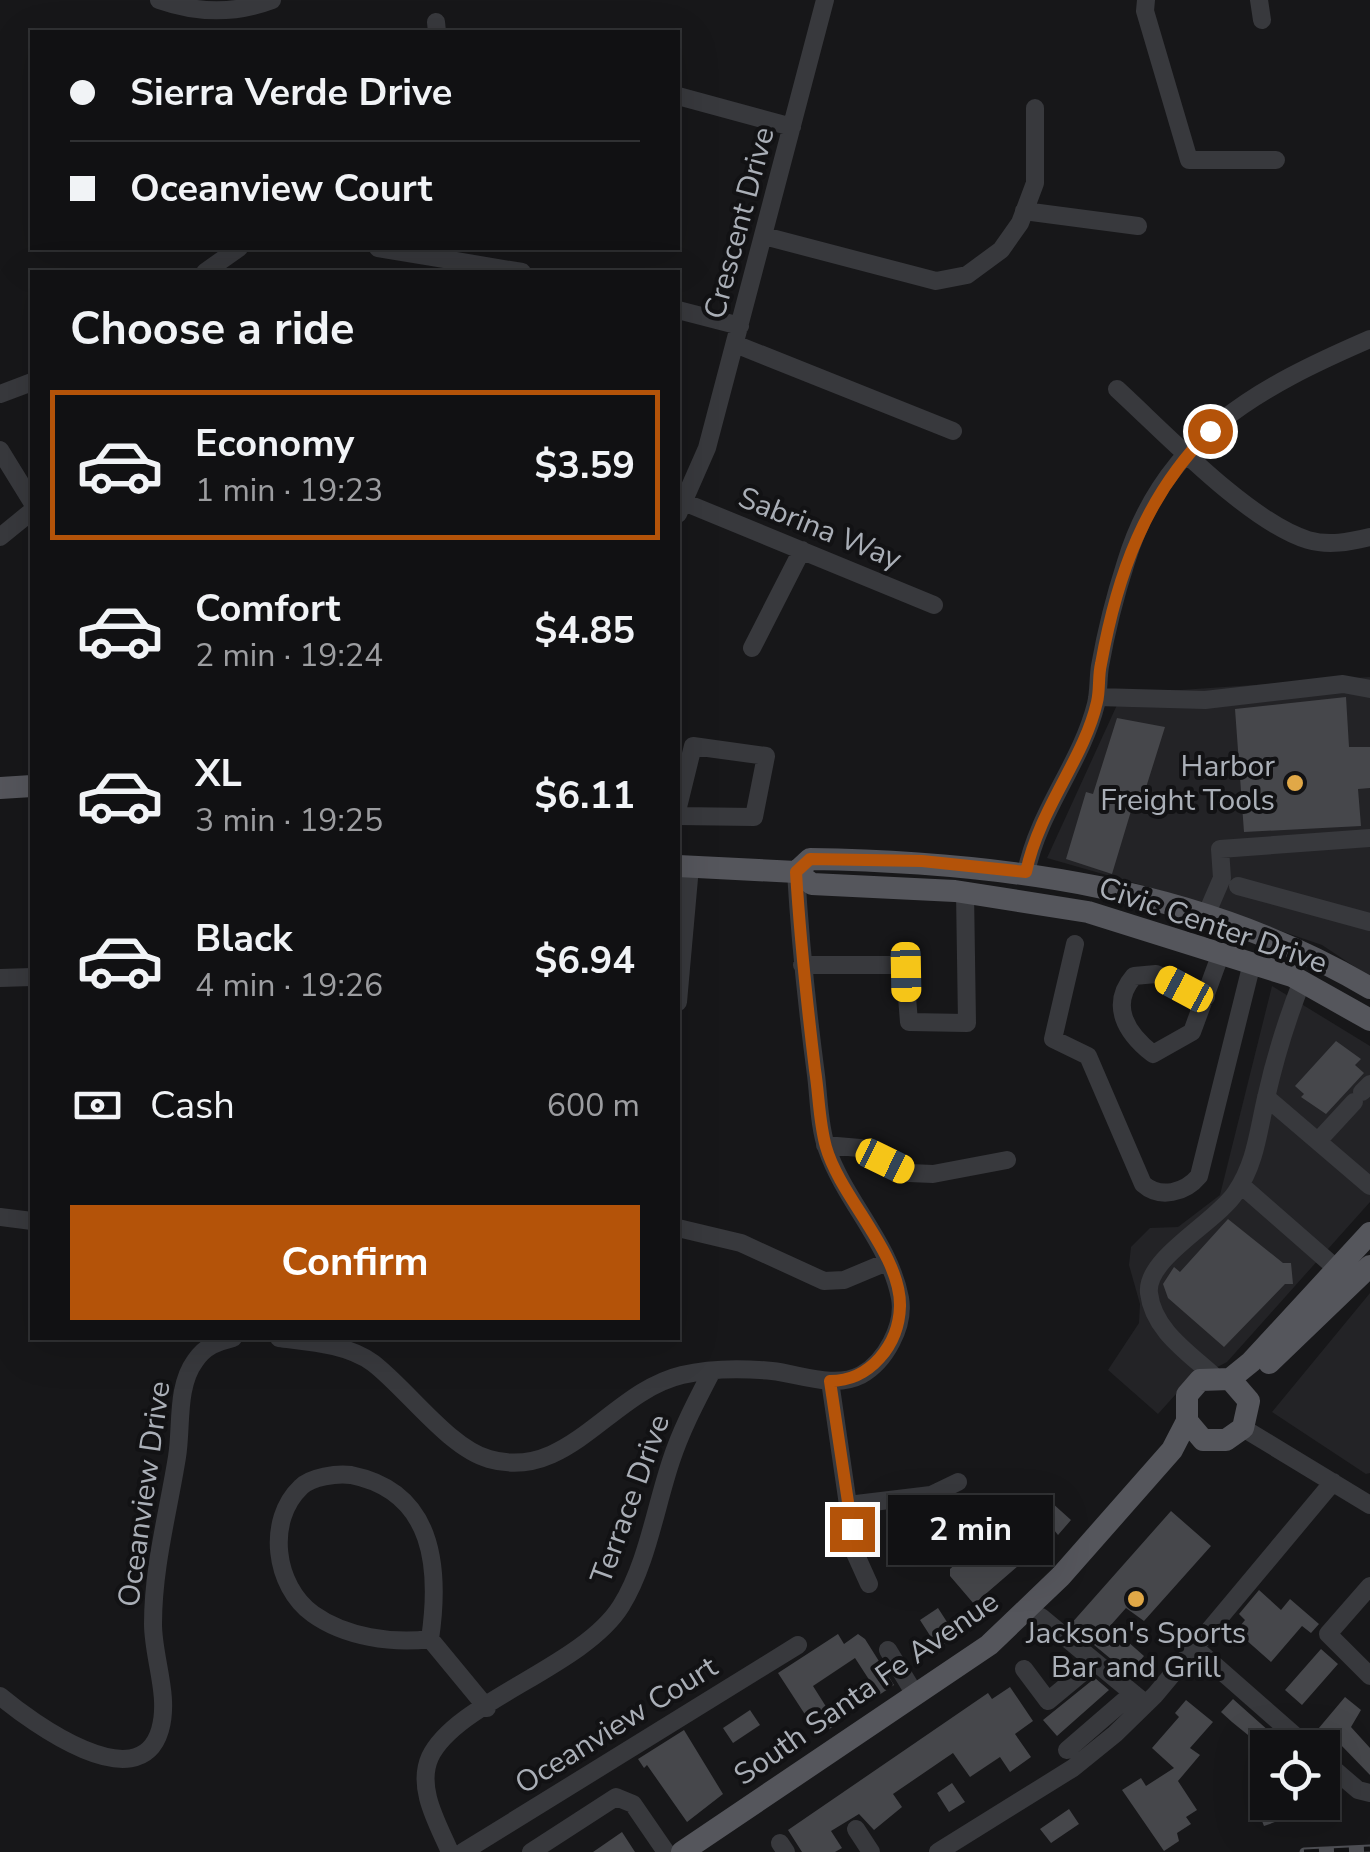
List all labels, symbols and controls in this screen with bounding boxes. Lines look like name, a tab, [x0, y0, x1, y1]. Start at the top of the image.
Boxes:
text: Sierra Verde Drive	[130, 67, 452, 118]
street label: Crescent Drive	[694, 123, 785, 324]
text: Oceanview Court	[130, 163, 432, 214]
text: Choose a ride	[70, 299, 355, 360]
route start	[1188, 409, 1233, 454]
text: Economy	[195, 418, 354, 469]
icon: car	[75, 420, 165, 510]
text: $3.59	[534, 440, 635, 491]
text: 1 min · 19:23	[195, 469, 383, 512]
street label: Sabrina Way	[732, 477, 908, 580]
text: Comfort	[195, 583, 340, 634]
icon: car	[75, 585, 165, 675]
text: $4.85	[534, 605, 635, 656]
text: 2 min · 19:24	[195, 634, 383, 677]
place label: Harbor Freight Tools	[1100, 746, 1275, 821]
text: XL	[195, 748, 242, 799]
icon: car	[75, 750, 165, 840]
text: $6.11	[534, 770, 635, 821]
marker: Harbor Freight Tools	[1284, 772, 1306, 794]
text: 3 min · 19:25	[195, 799, 383, 842]
street label: Civic Center Drive	[1093, 867, 1333, 984]
text: Black	[195, 913, 292, 964]
icon: car	[75, 915, 165, 1005]
text: $6.94	[534, 935, 635, 986]
car	[890, 942, 922, 1002]
car	[1150, 962, 1218, 1016]
text: 4 min · 19:26	[195, 964, 383, 1007]
icon: cash	[70, 1078, 125, 1133]
text: Cash	[150, 1080, 235, 1131]
text: 600 m	[547, 1084, 640, 1127]
car	[851, 1134, 919, 1188]
button: Confirm	[70, 1205, 640, 1320]
street label: Oceanview Drive	[108, 1379, 181, 1610]
street label: Terrace Drive	[581, 1409, 680, 1590]
callout: 2 min	[887, 1494, 1052, 1564]
route end	[830, 1507, 875, 1552]
text: 2 min	[929, 1508, 1012, 1551]
street label: South Santa Fe Avenue	[726, 1581, 1007, 1795]
marker: Jackson's Sports Bar and Grill	[1125, 1588, 1147, 1610]
place label: Jackson's Sports Bar and Grill	[1025, 1613, 1246, 1688]
street label: Oceanview Court	[507, 1647, 726, 1804]
map controls	[1250, 1730, 1340, 1820]
button: locate	[1250, 1730, 1340, 1820]

